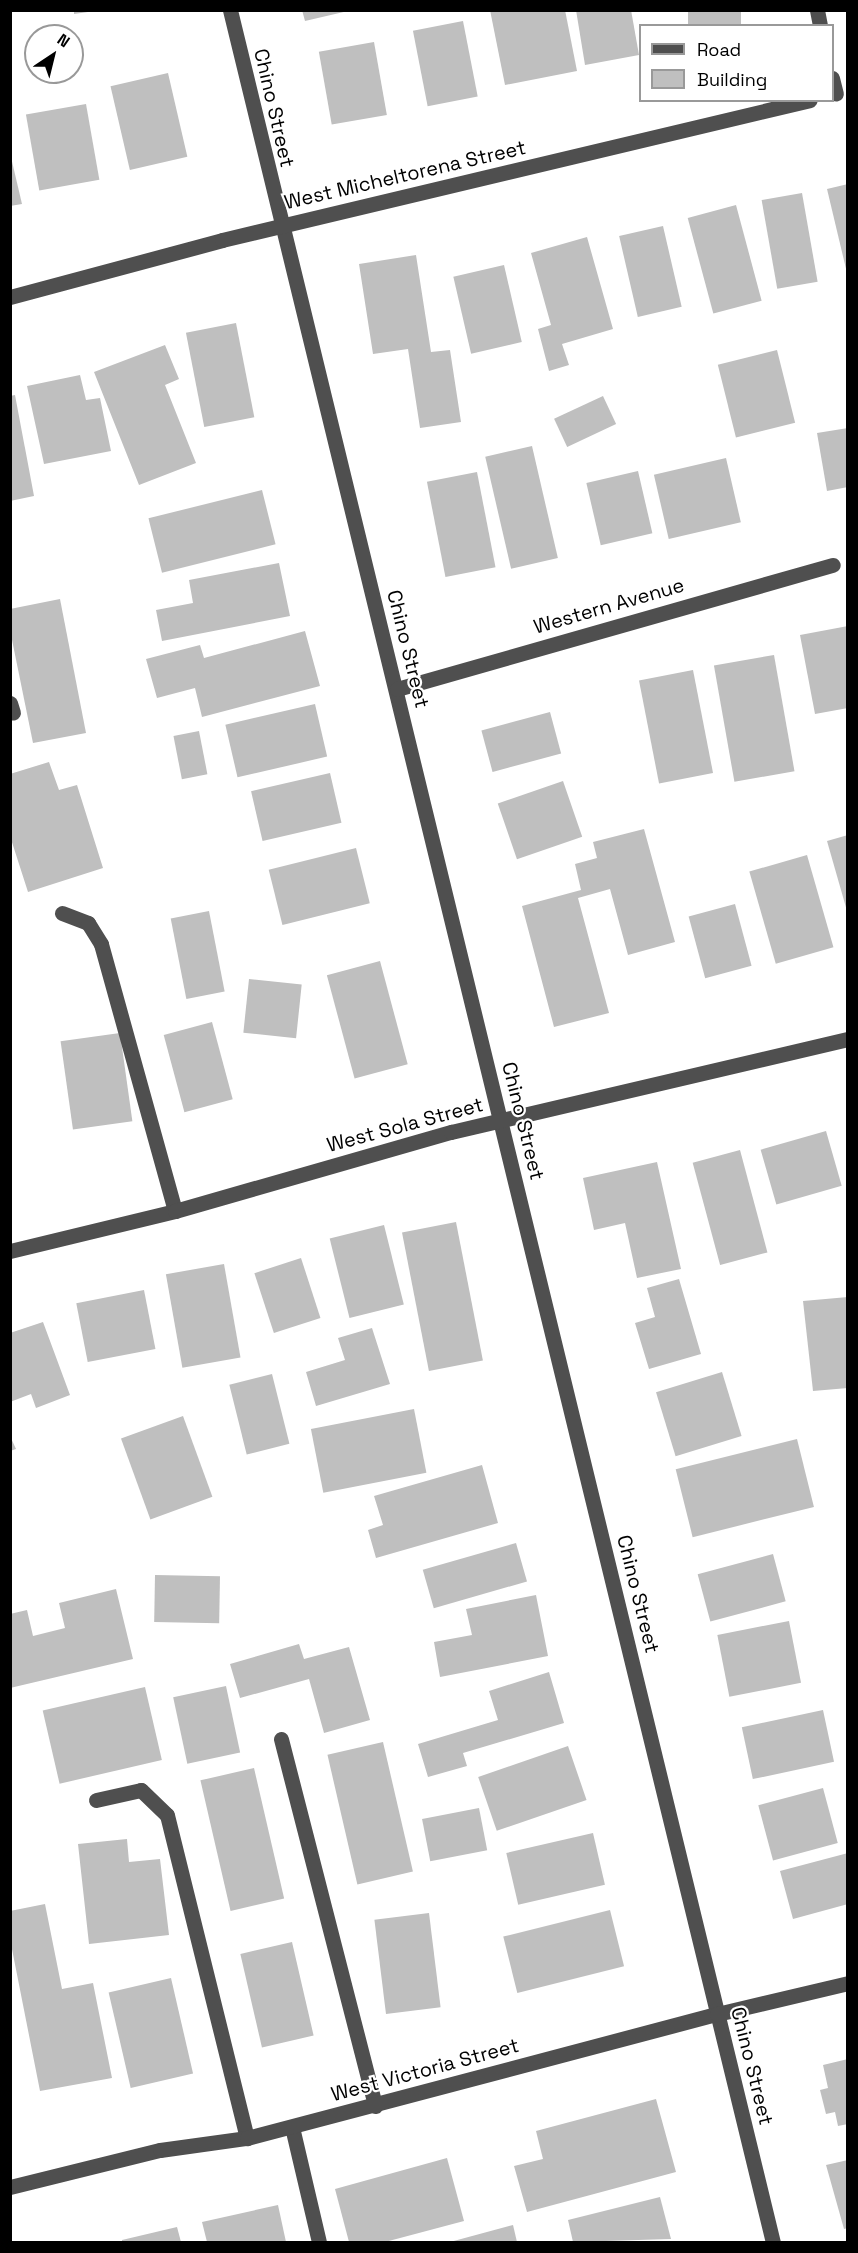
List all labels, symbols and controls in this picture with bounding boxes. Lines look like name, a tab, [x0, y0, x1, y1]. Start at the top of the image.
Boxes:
north arrow	[24, 24, 84, 84]
legend	[639, 24, 834, 102]
text: N	[53, 29, 74, 52]
text: Road	[697, 38, 741, 61]
street label: Chino Street	[249, 46, 299, 170]
text: Building	[697, 68, 767, 91]
street label: West Micheltorena Street	[282, 136, 528, 214]
street label: Western Avenue	[531, 573, 687, 639]
street label: Chino Street	[382, 587, 434, 711]
street label: Chino Street	[497, 1059, 549, 1183]
street label: West Sola Street	[324, 1093, 486, 1157]
street label: Chino Street	[612, 1532, 664, 1656]
street label: Chino Street	[726, 2004, 778, 2128]
street label: West Victoria Street	[328, 2033, 522, 2107]

